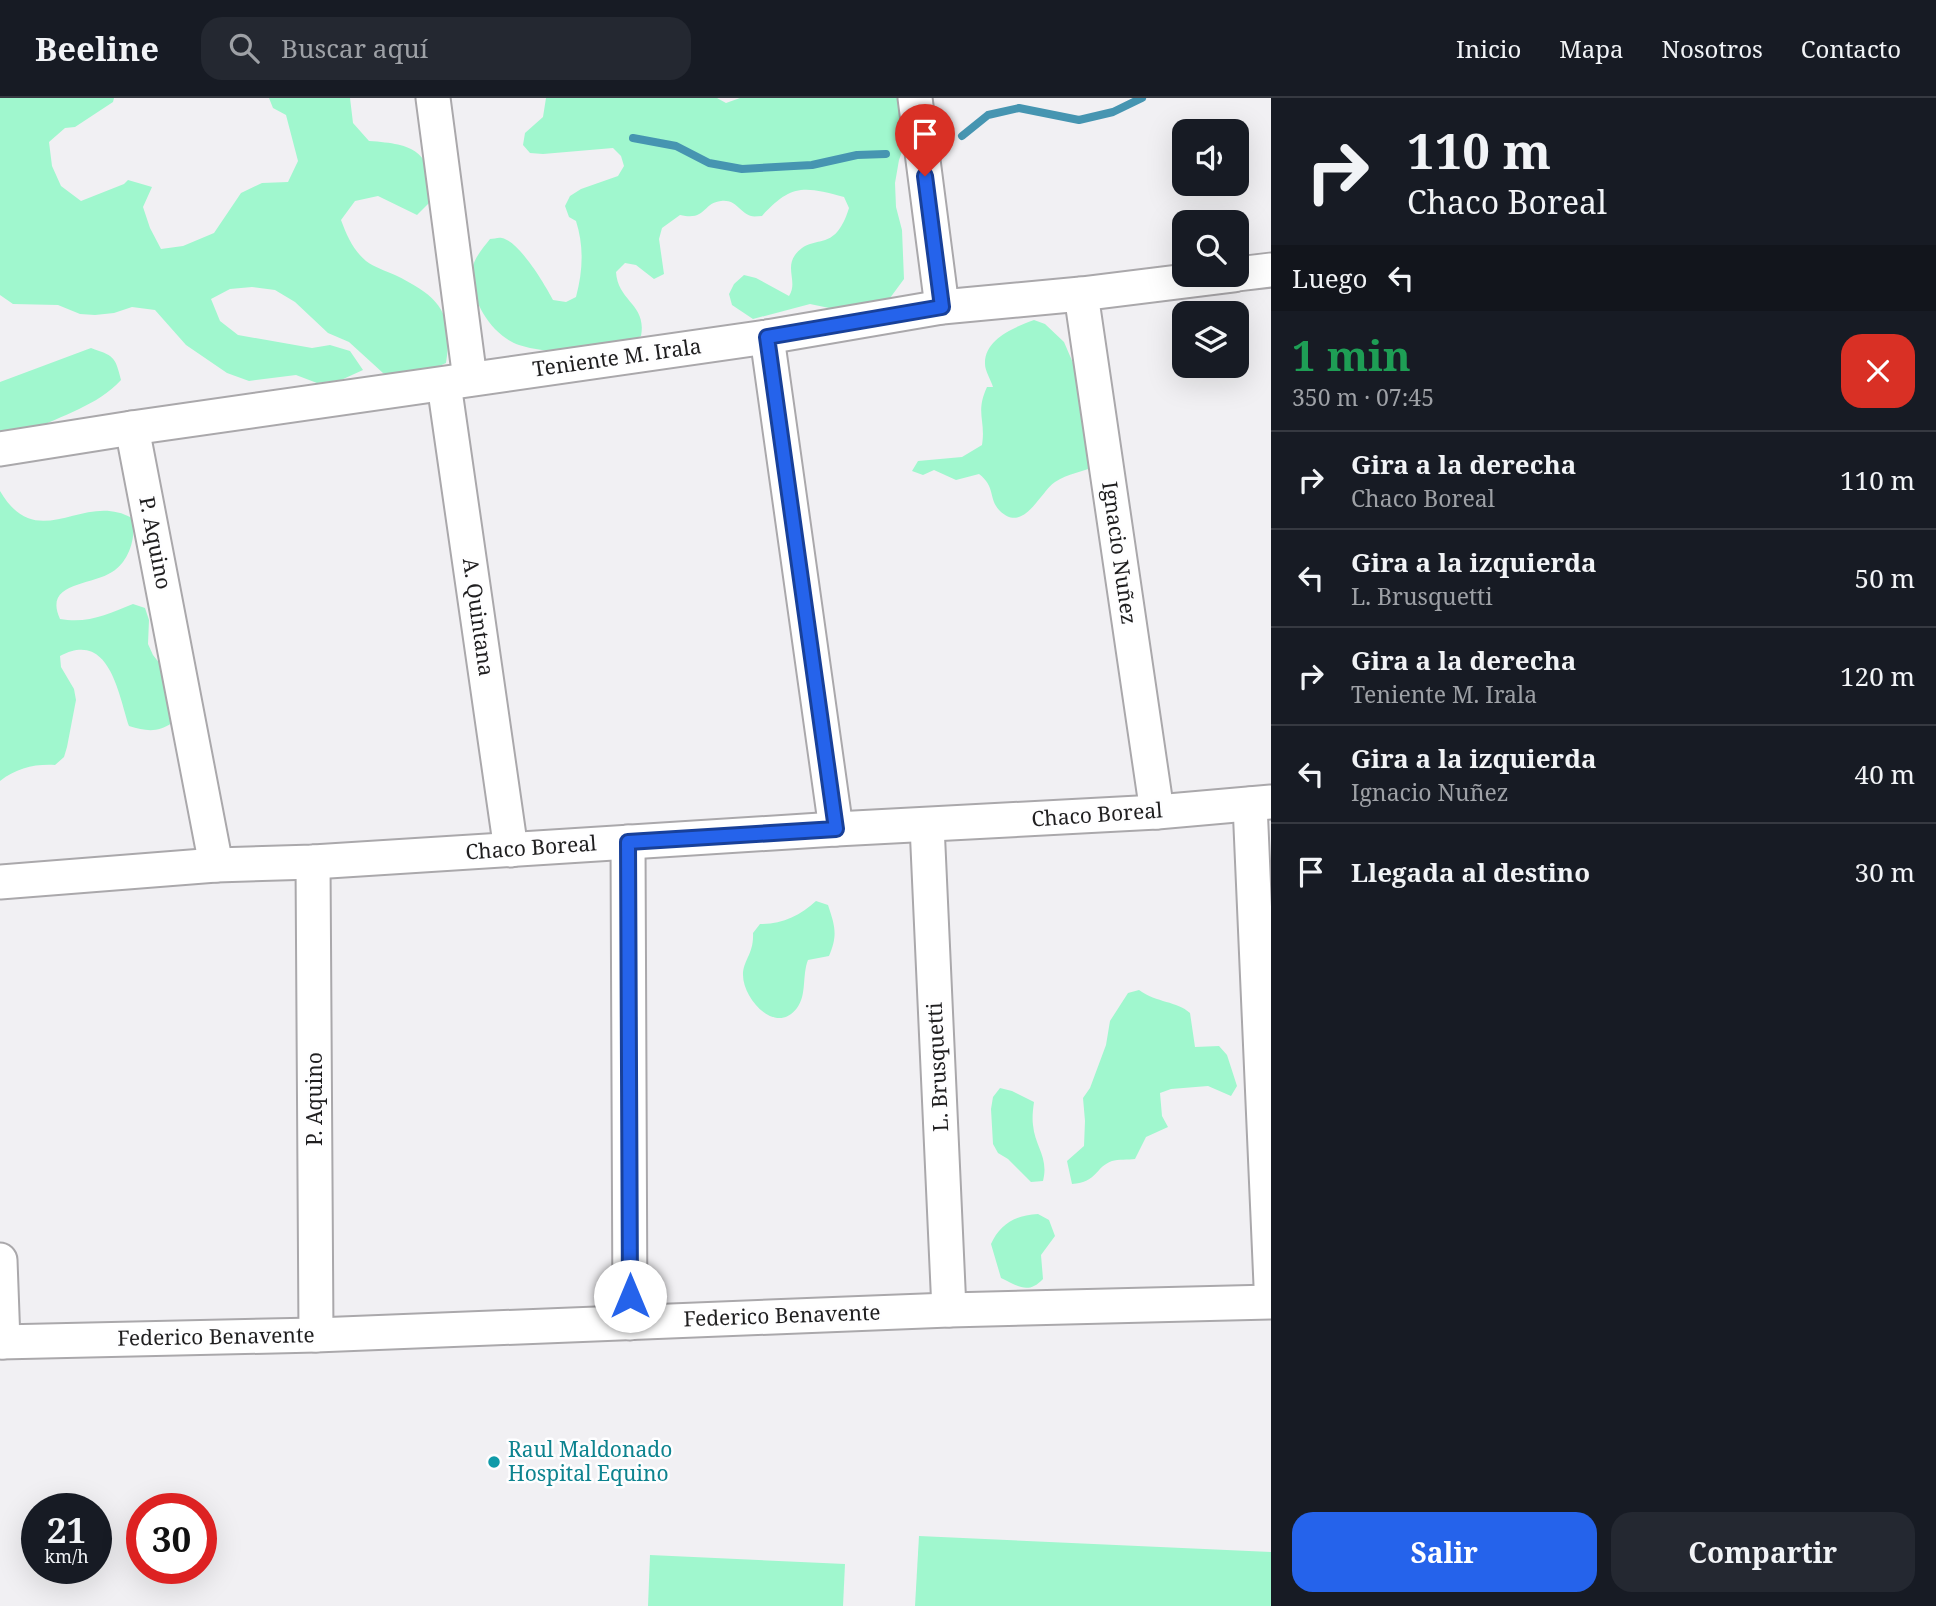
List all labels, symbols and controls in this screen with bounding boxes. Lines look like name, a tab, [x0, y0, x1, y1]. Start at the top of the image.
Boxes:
search box	[201, 17, 691, 80]
text: Beeline	[35, 26, 159, 71]
icon: search	[225, 29, 263, 67]
text: Buscar aquí	[281, 30, 428, 66]
text: Inicio	[1456, 32, 1521, 65]
text: Mapa	[1559, 32, 1624, 65]
text: Nosotros	[1662, 32, 1763, 65]
text: Contacto	[1801, 32, 1901, 65]
pin	[895, 104, 955, 176]
icon: arrive	[906, 115, 944, 153]
text: 110 m	[1407, 117, 1551, 183]
map controls	[1172, 119, 1249, 378]
button: sound	[1172, 119, 1249, 196]
icon: right	[1292, 126, 1383, 217]
text: Chaco Boreal	[1407, 180, 1607, 223]
button: search	[1172, 210, 1249, 287]
icon: left	[1382, 259, 1420, 297]
text: Luego	[1292, 260, 1368, 296]
button: layers	[1172, 301, 1249, 378]
text: 1 min	[1292, 326, 1411, 383]
street label: Teniente M. Irala	[531, 331, 703, 383]
button: close	[1841, 334, 1915, 408]
text: 350 m · 07:45	[1292, 381, 1434, 413]
text: Gira a la derecha	[1351, 446, 1576, 482]
icon: right	[1292, 461, 1330, 499]
text: 110 m	[1840, 462, 1915, 498]
street label: Ignacio Nuñez	[1096, 480, 1144, 626]
text: Chaco Boreal	[1351, 482, 1495, 514]
street label: P. Aquino	[133, 494, 179, 592]
text: Gira a la izquierda	[1351, 544, 1597, 580]
street label: A. Quintana	[457, 556, 501, 678]
icon: left	[1292, 559, 1330, 597]
text: 50 m	[1855, 560, 1915, 596]
text: L. Brusquetti	[1351, 580, 1493, 612]
text: Gira a la derecha	[1351, 642, 1576, 678]
icon: right	[1292, 657, 1330, 695]
text: 120 m	[1840, 658, 1915, 694]
text: Teniente M. Irala	[1351, 678, 1537, 710]
text: Gira a la izquierda	[1351, 740, 1597, 776]
icon: left	[1292, 755, 1330, 793]
text: 40 m	[1855, 756, 1915, 792]
text: Ignacio Nuñez	[1351, 776, 1509, 808]
street label: Chaco Boreal	[1030, 795, 1164, 833]
street label: Chaco Boreal	[464, 828, 598, 866]
icon: arrive	[1292, 853, 1330, 891]
text: Llegada al destino	[1351, 854, 1590, 890]
text: 30 m	[1855, 854, 1915, 890]
street label: L. Brusquetti	[920, 1002, 954, 1132]
street label: P. Aquino	[300, 1052, 328, 1146]
position arrow	[593, 1259, 667, 1333]
street label: Federico Benavente	[683, 1298, 881, 1332]
street label: Federico Benavente	[117, 1320, 315, 1352]
place label: Raul Maldonado Hospital Equino	[508, 1435, 672, 1487]
marker: Raul Maldonado Hospital Equino	[486, 1454, 502, 1470]
speed limit sign: 30	[126, 1493, 217, 1584]
text: 21	[47, 1506, 86, 1553]
button: Salir	[1292, 1512, 1597, 1592]
button: Compartir	[1611, 1512, 1915, 1592]
text: km/h	[44, 1544, 89, 1568]

